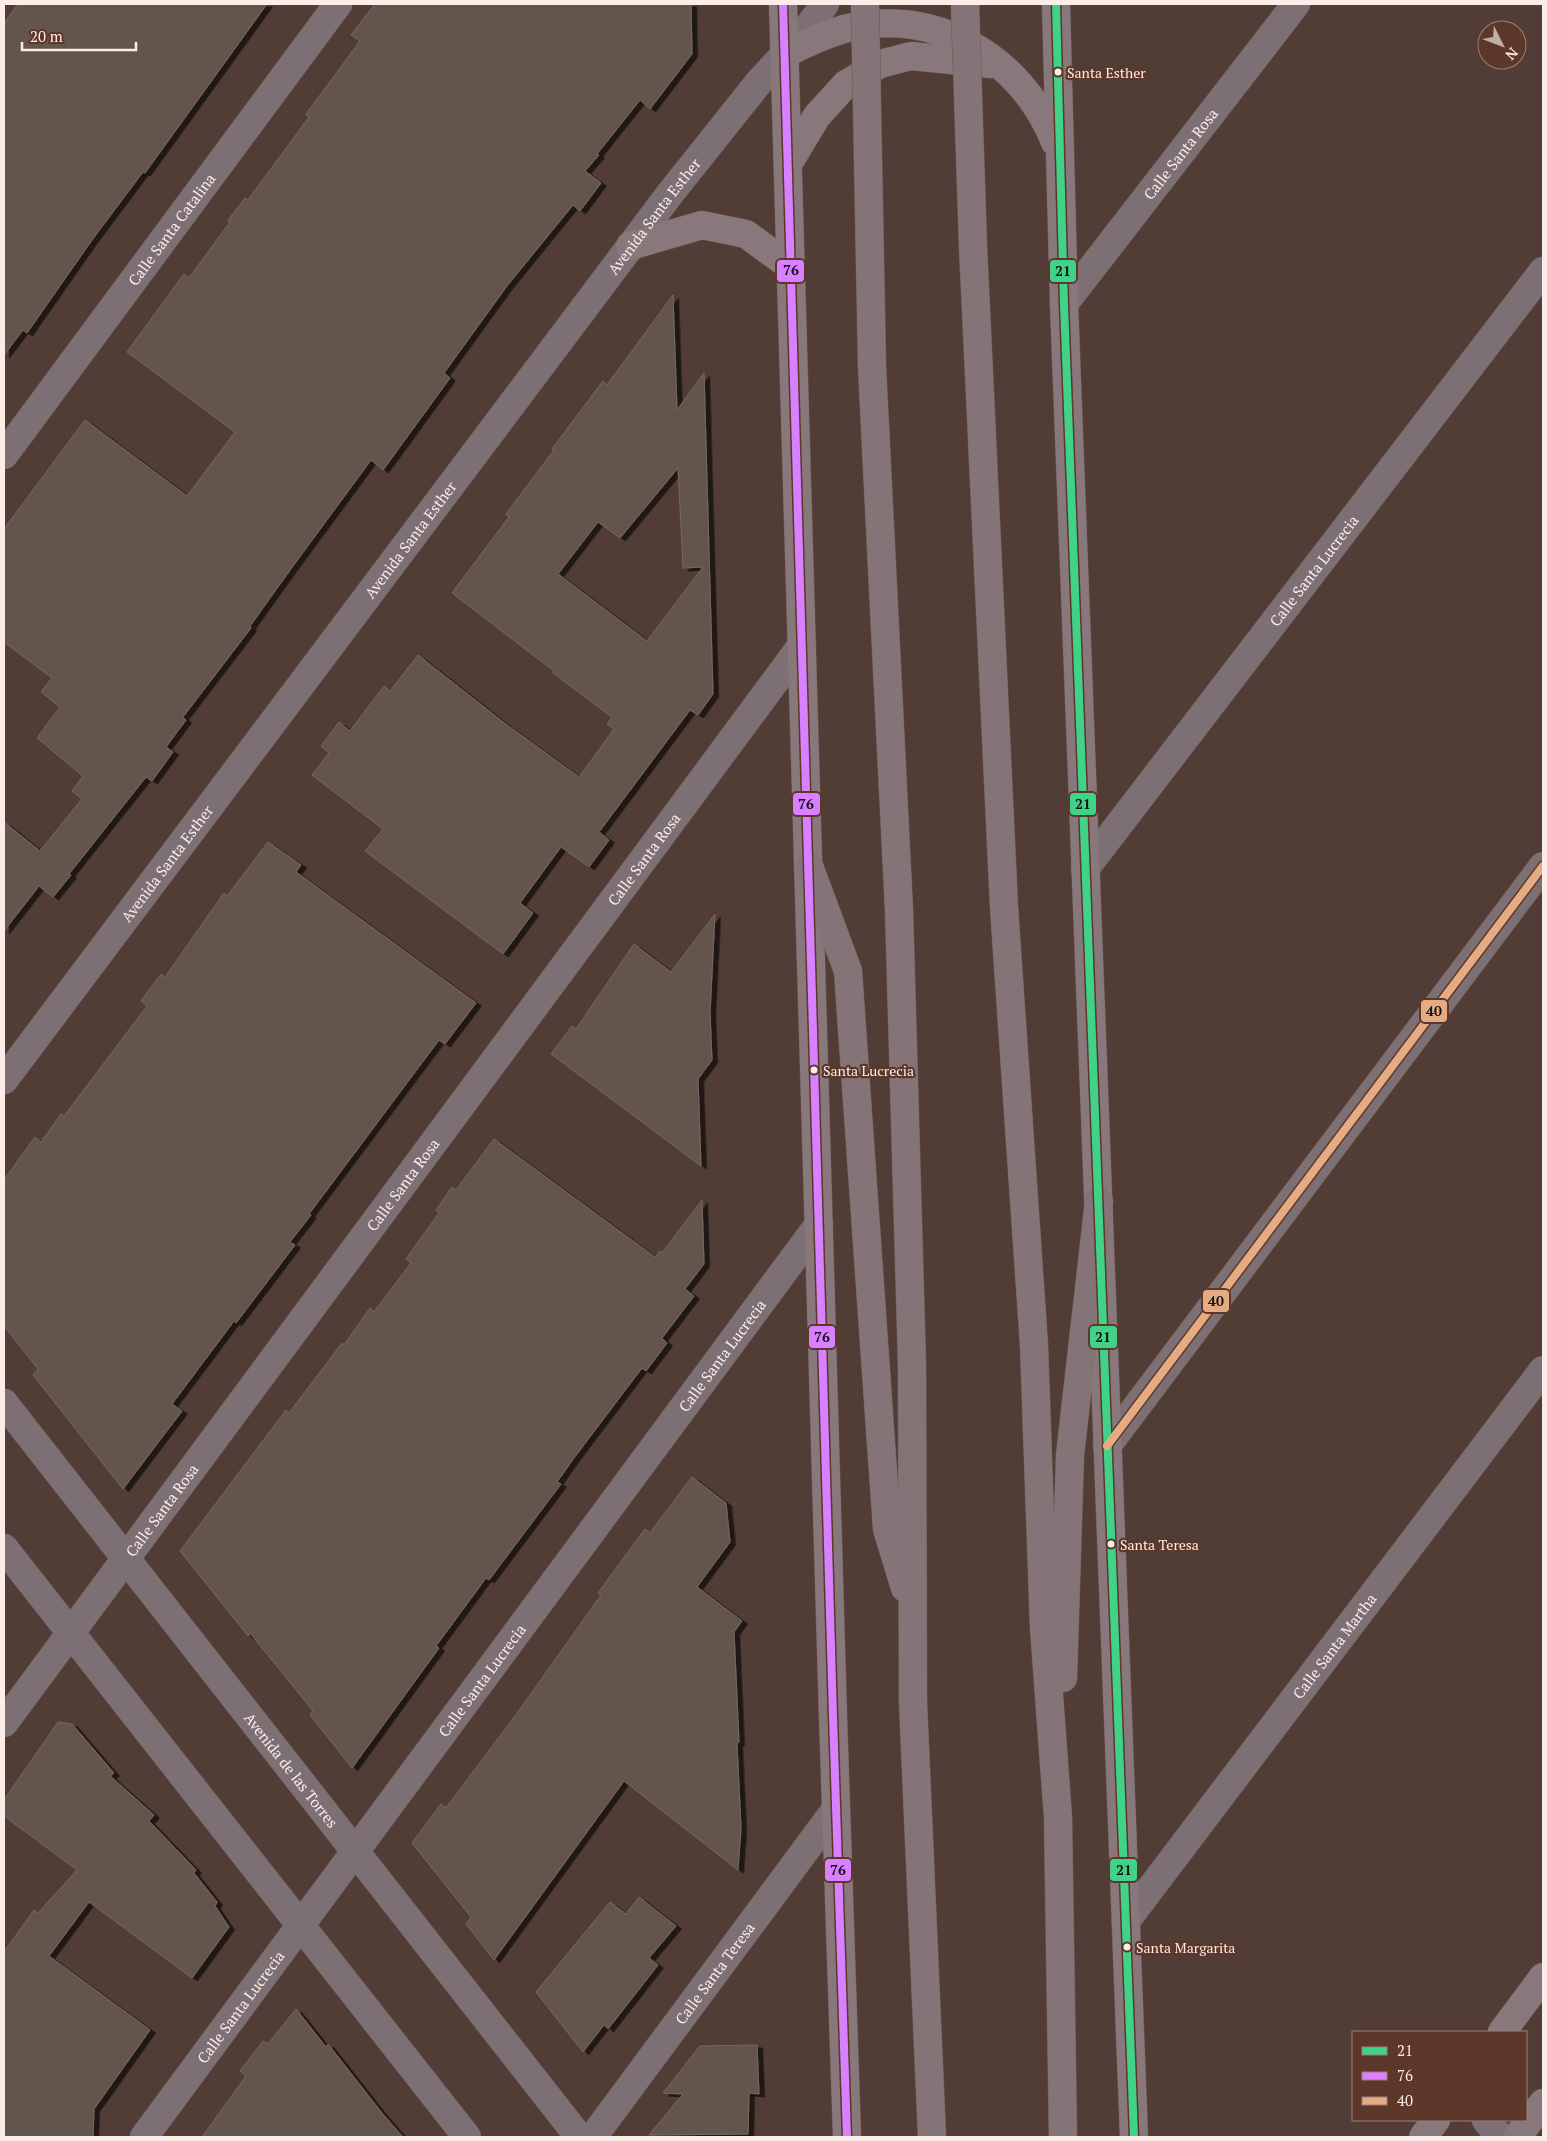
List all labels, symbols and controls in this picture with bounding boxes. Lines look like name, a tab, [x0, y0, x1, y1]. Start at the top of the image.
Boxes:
scale bar	[22, 20, 136, 52]
north arrow	[1477, 20, 1527, 70]
text: 20 m	[30, 26, 63, 46]
text: N	[1501, 44, 1523, 65]
place label: Santa Esther	[1067, 63, 1146, 82]
marker: Santa Esther	[1053, 67, 1063, 77]
street label: Calle Santa Rosa	[1139, 104, 1222, 204]
street label: Avenida Santa Esther	[603, 154, 705, 278]
street label: Calle Santa Catalina	[123, 169, 220, 289]
line badge: 76	[776, 259, 805, 283]
line badge: 21	[1049, 259, 1077, 283]
text: 76	[783, 260, 799, 279]
text: 21	[1055, 261, 1071, 280]
street label: Avenida Santa Esther	[360, 477, 461, 602]
street label: Calle Santa Lucrecia	[1265, 510, 1363, 630]
line badge: 76	[792, 792, 821, 816]
line badge: 21	[1069, 792, 1097, 816]
text: 76	[798, 794, 814, 813]
text: 21	[1075, 794, 1091, 813]
street label: Avenida Santa Esther	[116, 801, 217, 926]
street label: Calle Santa Rosa	[603, 808, 685, 909]
line badge: 40	[1420, 999, 1448, 1023]
text: 40	[1426, 1001, 1442, 1020]
place label: Santa Lucrecia	[823, 1061, 914, 1080]
marker: Santa Lucrecia	[809, 1065, 819, 1075]
street label: Calle Santa Rosa	[362, 1134, 444, 1235]
line badge: 40	[1202, 1289, 1230, 1313]
text: 40	[1208, 1291, 1224, 1310]
street label: Calle Santa Lucrecia	[674, 1295, 770, 1416]
line badge: 76	[808, 1325, 836, 1349]
line badge: 21	[1089, 1325, 1118, 1349]
text: 76	[814, 1327, 830, 1346]
text: 21	[1095, 1327, 1111, 1346]
street label: Calle Santa Rosa	[121, 1459, 203, 1560]
place label: Santa Teresa	[1120, 1535, 1199, 1554]
marker: Santa Teresa	[1106, 1539, 1116, 1549]
street label: Calle Santa Martha	[1288, 1589, 1381, 1703]
street label: Calle Santa Lucrecia	[433, 1620, 530, 1741]
street label: Avenida de las Torres	[240, 1708, 343, 1832]
line badge: 76	[824, 1858, 852, 1882]
line badge: 21	[1109, 1858, 1138, 1882]
text: 76	[830, 1860, 846, 1879]
text: 21	[1116, 1860, 1132, 1879]
street label: Calle Santa Teresa	[670, 1918, 759, 2028]
place label: Santa Margarita	[1136, 1938, 1235, 1957]
marker: Santa Margarita	[1122, 1942, 1132, 1952]
street label: Calle Santa Lucrecia	[192, 1946, 289, 2067]
legend	[1352, 2031, 1527, 2121]
text: 21	[1397, 2040, 1413, 2060]
text: 76	[1397, 2065, 1413, 2085]
text: 40	[1397, 2090, 1413, 2110]

